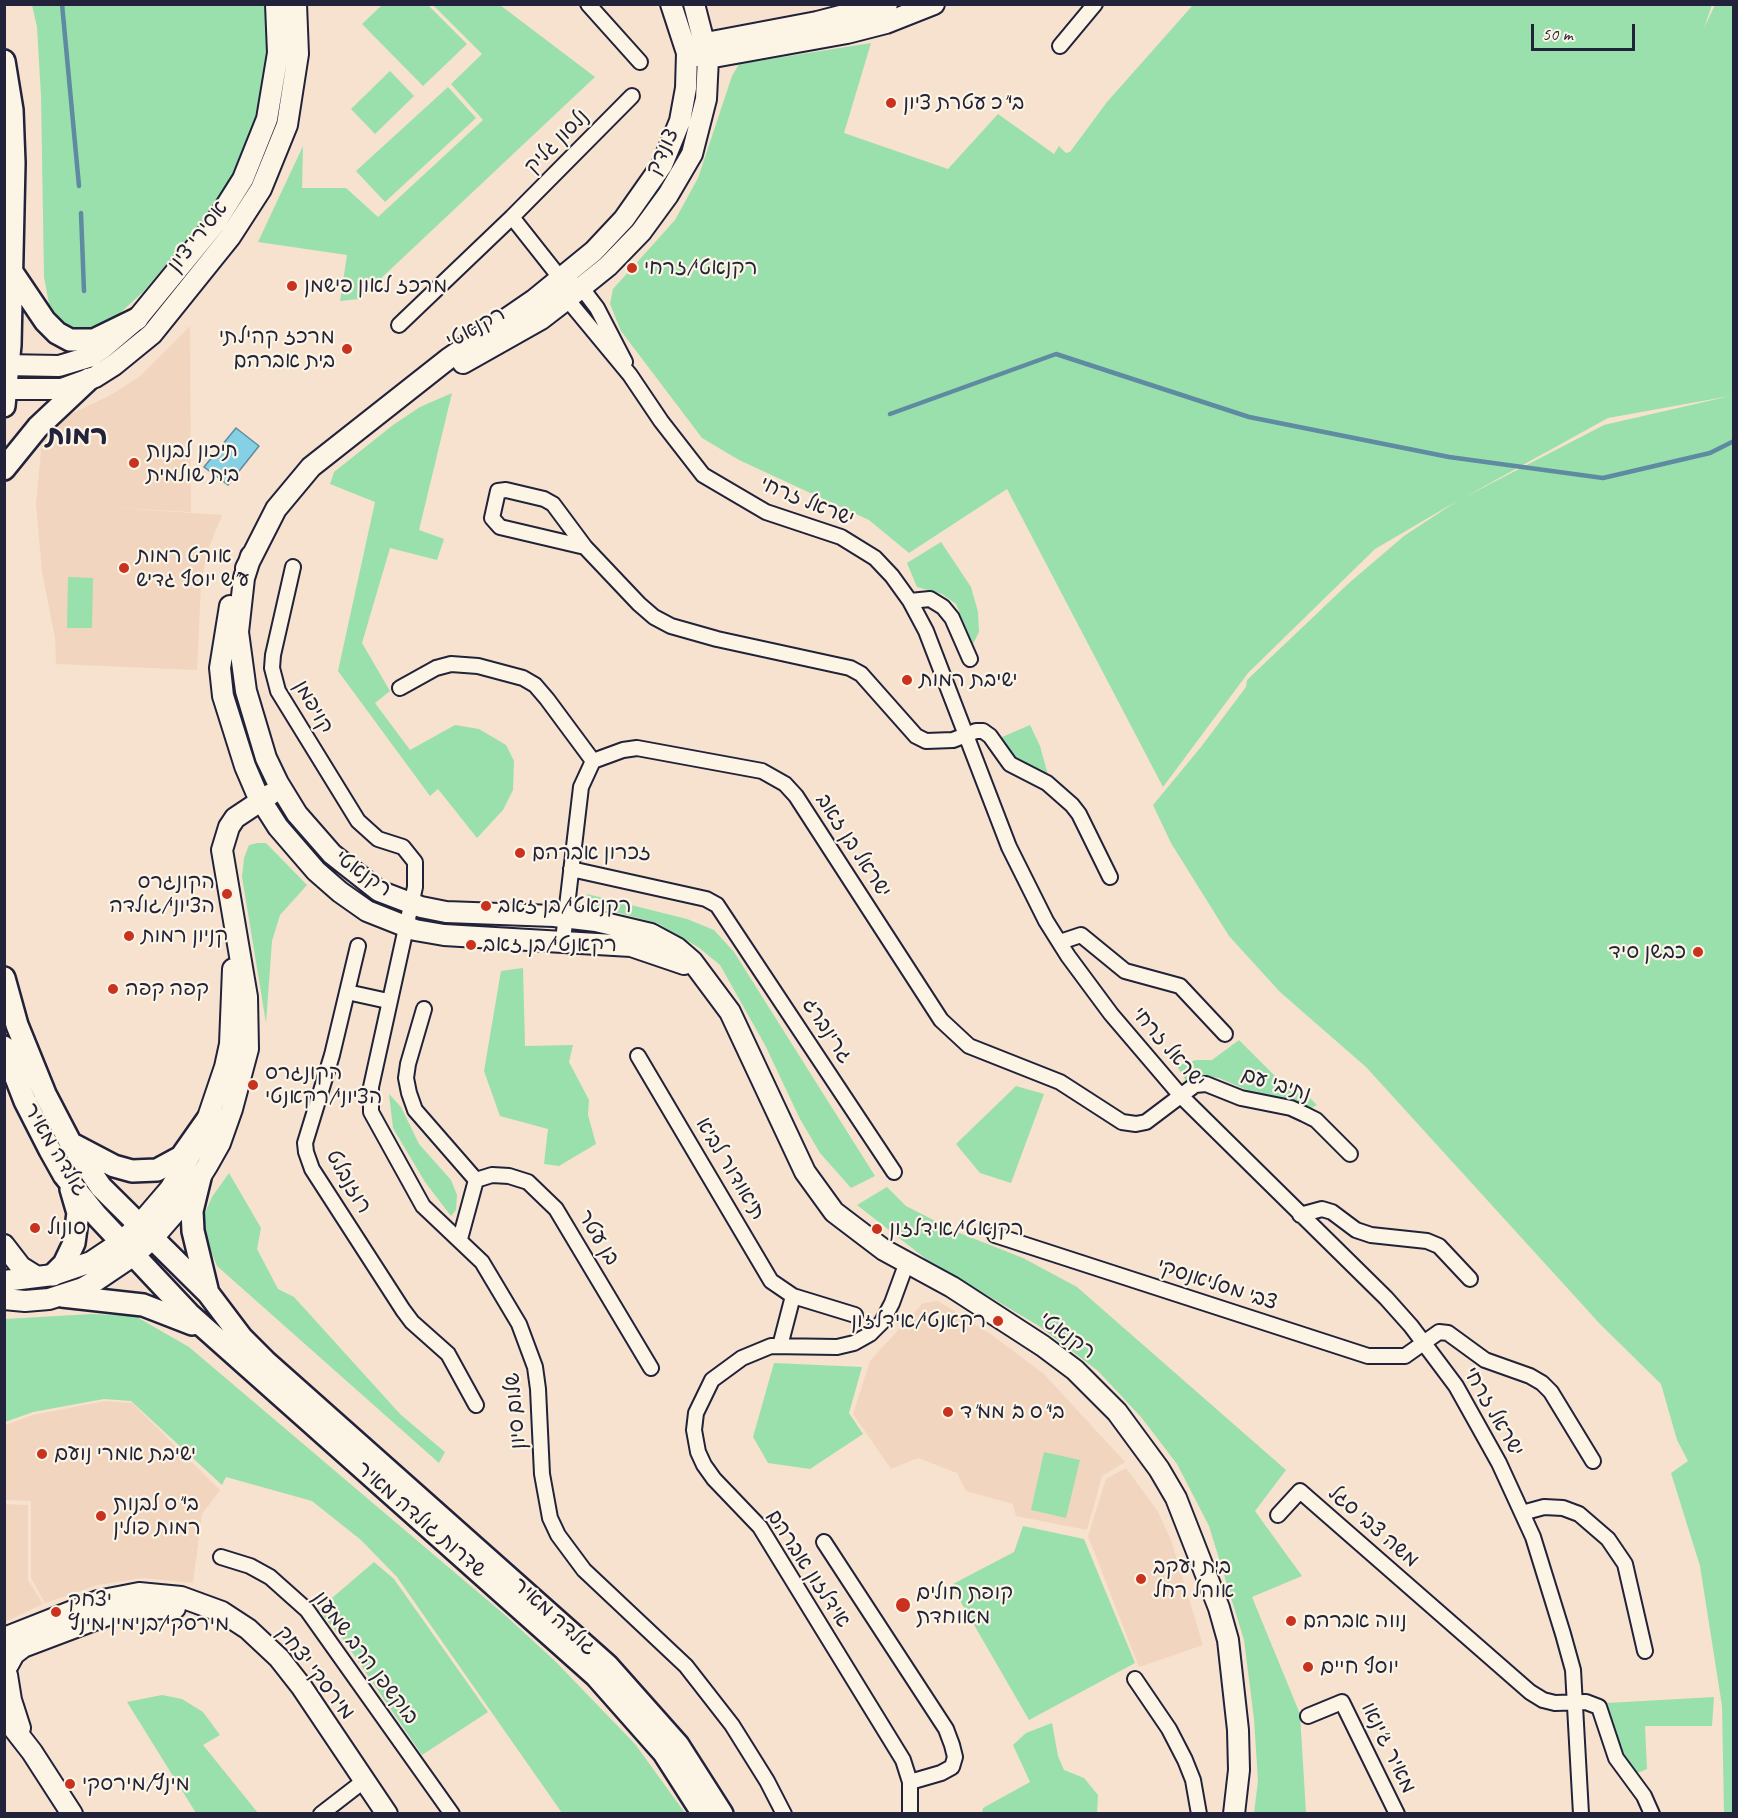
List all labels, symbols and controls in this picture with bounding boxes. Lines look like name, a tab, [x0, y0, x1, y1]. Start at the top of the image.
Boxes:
scale bar	[1534, 12, 1638, 50]
text: 50 m	[1542, 23, 1573, 45]
place label: בי"כ עטרת ציון	[903, 90, 1024, 116]
marker: בי"כ עטרת ציון	[884, 96, 898, 110]
street label: נלסון גליק	[519, 104, 595, 180]
street label: צונדק	[641, 125, 685, 179]
street label: אסירי ציון	[162, 196, 234, 278]
place label: רקנאטי/זרחי	[644, 255, 757, 281]
marker: רקנאטי/זרחי	[625, 261, 639, 275]
place label: מרכז לאון פישמן	[304, 273, 447, 299]
marker: מרכז לאון פישמן	[285, 279, 299, 293]
street label: רקנאטי	[442, 302, 510, 354]
place label: מרכז קהילתי בית אברהם	[219, 324, 335, 374]
marker: מרכז קהילתי בית אברהם	[340, 342, 354, 356]
district label: רמות	[46, 421, 108, 453]
place label: תיכון לבנות בית שולמית	[146, 438, 239, 488]
marker: תיכון לבנות בית שולמית	[127, 456, 141, 470]
street label: ישראל זרחי	[756, 472, 858, 532]
place label: אורט רמות ע"ש יוסף גדיש	[136, 543, 250, 593]
marker: אורט רמות ע"ש יוסף גדיש	[117, 561, 131, 575]
place label: ישיבת רמות	[919, 667, 1018, 693]
marker: ישיבת רמות	[900, 673, 914, 687]
street label: קויפמן	[288, 676, 338, 738]
street label: ישראל בן זאב	[810, 789, 896, 903]
place label: זכרון אברהם	[532, 840, 651, 866]
street label: רקנאטי	[330, 845, 396, 903]
marker: זכרון אברהם	[513, 846, 527, 860]
place label: הקונגרס הציוני/גולדה	[109, 869, 215, 919]
marker: הקונגרס הציוני/גולדה	[220, 887, 234, 901]
place label: רקנאטי/בן זאב	[498, 893, 632, 919]
marker: רקנאטי/בן זאב	[479, 899, 493, 913]
place label: קניון רמות	[141, 923, 228, 949]
marker: קניון רמות	[122, 929, 136, 943]
place label: רקאנטי/בן זאב	[483, 932, 617, 958]
marker: רקאנטי/בן זאב	[464, 938, 478, 952]
place label: כבשן סיד	[1608, 939, 1686, 965]
marker: כבשן סיד	[1691, 945, 1705, 959]
place label: קפה קפה	[125, 976, 209, 1002]
marker: קפה קפה	[106, 982, 120, 996]
street label: גרינברג	[797, 993, 857, 1069]
street label: ישראל זרחי	[1126, 1002, 1210, 1094]
place label: הקונגרס הציוני/רקאנטי	[265, 1060, 383, 1110]
street label: נתיבי עם	[1238, 1062, 1314, 1108]
marker: הקונגרס הציוני/רקאנטי	[246, 1078, 260, 1092]
street label: גולדה מאיר	[17, 1099, 93, 1201]
street label: תיאודור לביא	[690, 1113, 770, 1225]
street label: רוזנבלט	[320, 1146, 376, 1218]
street label: בן עטר	[572, 1206, 624, 1270]
place label: סונול	[47, 1215, 86, 1241]
place label: רקנאטי/אידלזון	[889, 1216, 1024, 1242]
marker: סונול	[28, 1221, 42, 1235]
marker: רקנאטי/אידלזון	[870, 1222, 884, 1236]
street label: צבי מסליאנסקי	[1154, 1254, 1280, 1316]
street label: רקנאטי	[1034, 1307, 1100, 1365]
place label: רקאנטי/אידלזון	[851, 1308, 986, 1334]
marker: רקאנטי/אידלזון	[991, 1314, 1005, 1328]
street label: ישראל זרחי	[1457, 1363, 1529, 1461]
street label: שלום סיון	[500, 1372, 532, 1450]
place label: בי"ס ב' ממ"ד	[960, 1399, 1064, 1425]
marker: בי"ס ב' ממ"ד	[941, 1405, 955, 1419]
place label: ישיבת אמרי נועם	[54, 1441, 196, 1467]
marker: ישיבת אמרי נועם	[35, 1447, 49, 1461]
street label: שדרות גולדה מאיר	[351, 1457, 491, 1583]
street label: משה צבי סגל	[1322, 1481, 1424, 1573]
place label: בי"ס לבנות רמות פולין	[113, 1491, 201, 1541]
street label: אידלזון אברהם	[760, 1505, 856, 1633]
marker: בי"ס לבנות רמות פולין	[94, 1509, 108, 1523]
place label: בית יעקב אוהל רחל	[1153, 1554, 1234, 1604]
marker: בית יעקב אוהל רחל	[1134, 1572, 1148, 1586]
street label: גולדה מאיר	[507, 1573, 601, 1661]
place label: קופת חולים מאוחדת	[916, 1580, 1013, 1630]
street label: בוקשפן הרב שמעון	[307, 1586, 423, 1730]
place label: יצחק מירסקי/בנימין מינץ	[68, 1587, 229, 1637]
marker: קופת חולים מאוחדת	[894, 1596, 912, 1614]
marker: יצחק מירסקי/בנימין מינץ	[49, 1605, 63, 1619]
place label: נווה אברהם	[1303, 1608, 1407, 1634]
marker: נווה אברהם	[1284, 1614, 1298, 1628]
street label: מירסקי יצחק	[270, 1621, 360, 1725]
place label: יוסף חיים	[1320, 1654, 1399, 1680]
marker: יוסף חיים	[1301, 1660, 1315, 1674]
street label: מאיר ג'ינאו	[1355, 1698, 1421, 1798]
place label: מינץ/מירסקי	[82, 1771, 190, 1797]
marker: מינץ/מירסקי	[63, 1777, 77, 1791]

